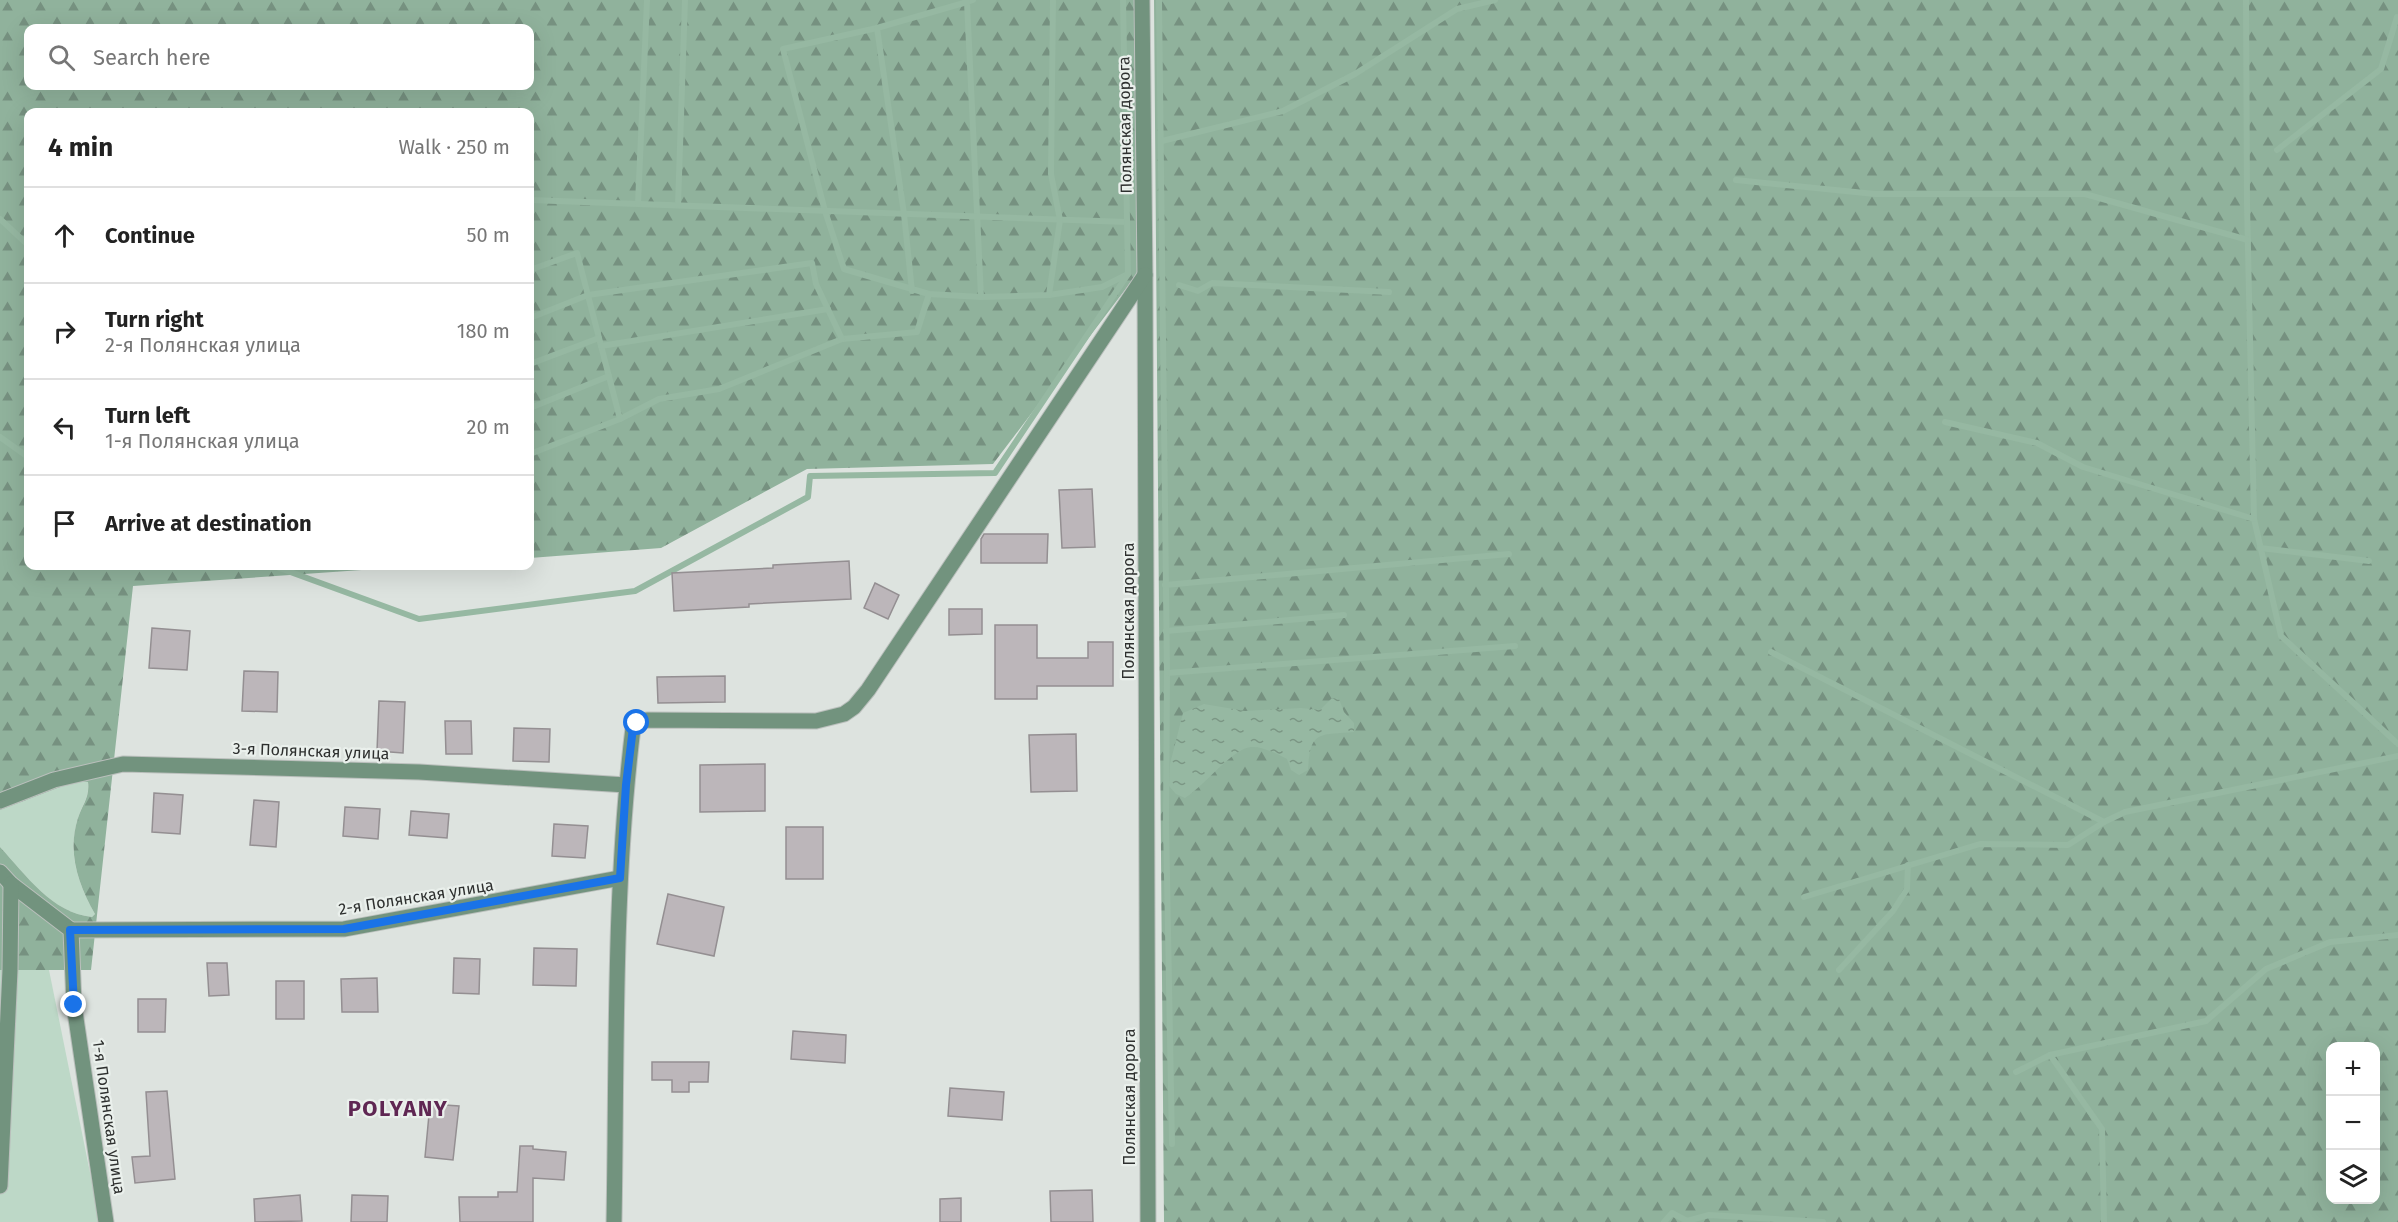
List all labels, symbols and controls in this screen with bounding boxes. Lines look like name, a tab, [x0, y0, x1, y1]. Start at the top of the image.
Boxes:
search box	[24, 24, 534, 90]
icon: search	[45, 41, 78, 74]
text: Search here	[93, 44, 211, 71]
street label: Полянская дорога	[1114, 56, 1136, 194]
text: 4 min	[48, 132, 113, 163]
text: Walk · 250 m	[398, 135, 510, 159]
icon: ahead	[48, 219, 81, 252]
text: Continue	[105, 222, 195, 249]
text: 50 m	[466, 223, 510, 247]
text: Turn right	[105, 306, 204, 333]
icon: right	[48, 315, 81, 348]
text: 180 m	[457, 319, 510, 343]
text: 2-я Полянская улица	[105, 333, 301, 357]
text: Turn left	[105, 402, 190, 429]
icon: left	[48, 411, 81, 444]
text: 20 m	[467, 415, 510, 439]
text: 1-я Полянская улица	[105, 429, 300, 453]
icon: arrive	[48, 507, 81, 540]
text: Arrive at destination	[105, 510, 312, 537]
street label: Полянская дорога	[1119, 543, 1138, 680]
route start	[623, 709, 649, 735]
street label: 3-я Полянская улица	[232, 739, 390, 763]
street label: 2-я Полянская улица	[337, 875, 495, 919]
route end	[60, 991, 86, 1017]
street label: Полянская дорога	[1120, 1029, 1139, 1166]
street label: 1-я Полянская улица	[89, 1039, 129, 1195]
map controls	[2326, 1042, 2380, 1204]
button: +	[2326, 1042, 2380, 1096]
district label: POLYANY	[348, 1095, 448, 1122]
button: −	[2326, 1096, 2380, 1150]
button: layers	[2326, 1150, 2380, 1204]

